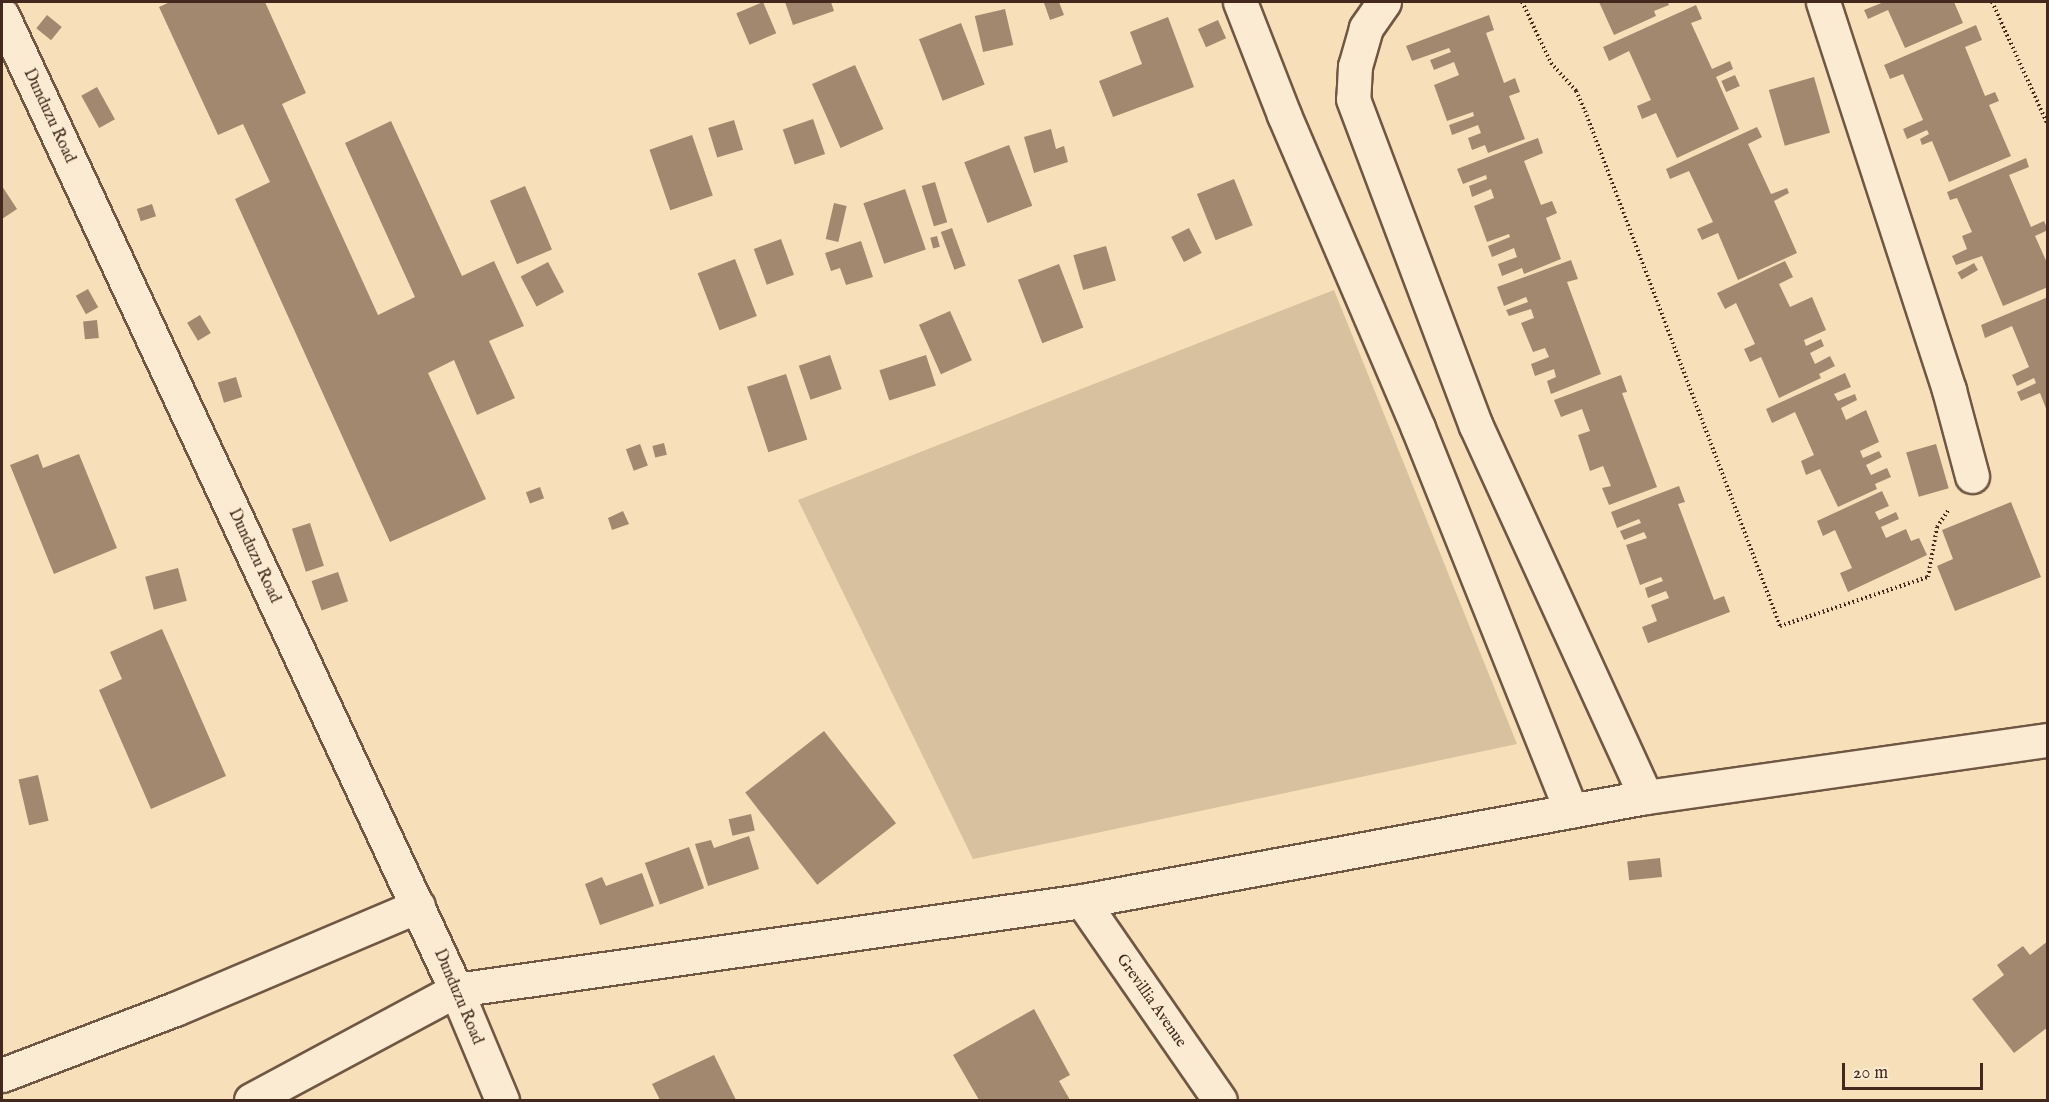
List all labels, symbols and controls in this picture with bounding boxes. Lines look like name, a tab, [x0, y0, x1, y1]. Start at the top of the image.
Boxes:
street label: Dunduzu Road	[19, 66, 79, 166]
street label: Dunduzu Road	[224, 506, 284, 606]
street label: Dunduzu Road	[429, 946, 487, 1048]
street label: Grevillia Avenue	[1112, 951, 1190, 1051]
scale bar	[1845, 1051, 1986, 1089]
text: 20 m	[1853, 1062, 1888, 1085]

